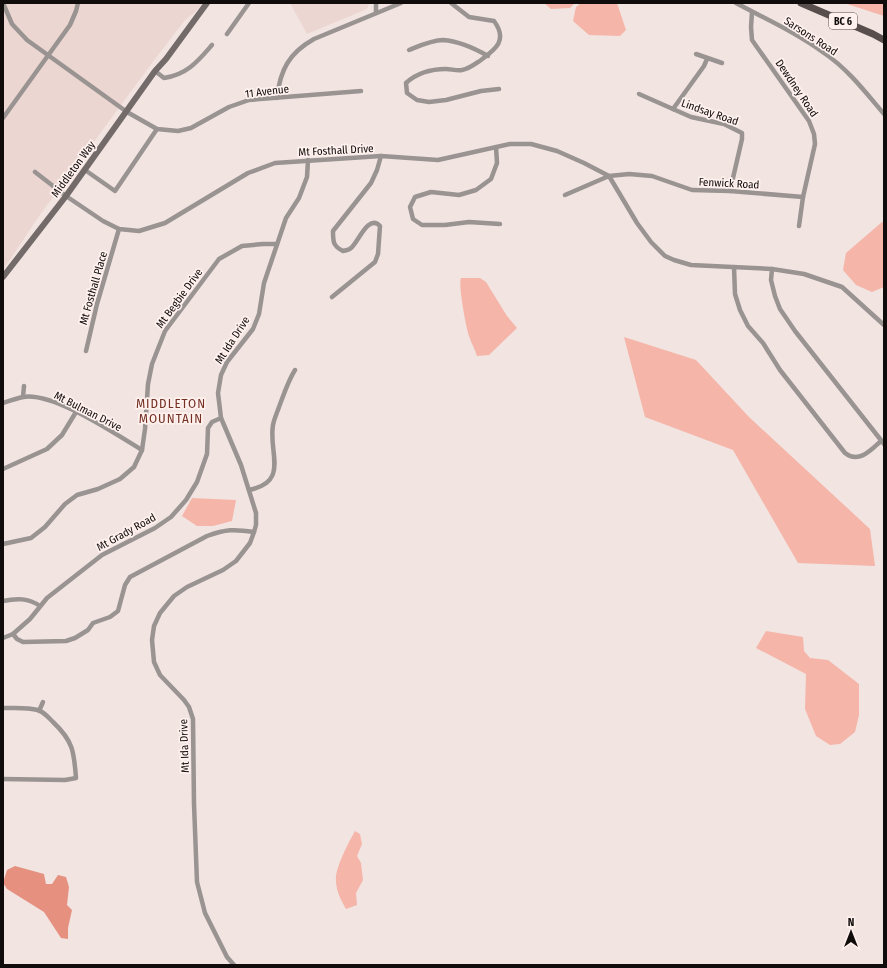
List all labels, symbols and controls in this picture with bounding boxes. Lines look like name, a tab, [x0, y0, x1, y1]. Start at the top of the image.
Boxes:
road number: BC 6	[829, 13, 857, 29]
street label: Sarsons Road	[782, 14, 840, 58]
street label: Dewdney Road	[773, 57, 821, 119]
street label: 11 Avenue	[244, 82, 290, 101]
street label: Lindsay Road	[680, 97, 740, 128]
street label: Middleton Way	[49, 139, 98, 200]
street label: Mt Fosthall Drive	[298, 142, 374, 159]
street label: Fenwick Road	[698, 175, 760, 192]
street label: Mt Fosthall Place	[77, 250, 110, 326]
street label: Mt Begbie Drive	[153, 266, 205, 331]
street label: Mt Ida Drive	[212, 314, 253, 366]
street label: Mt Bulman Drive	[52, 389, 124, 434]
district label: MIDDLETON MOUNTAIN	[136, 396, 206, 426]
street label: Mt Grady Road	[94, 511, 158, 554]
street label: Mt Ida Drive	[177, 719, 192, 773]
north arrow	[831, 912, 871, 952]
text: N	[848, 916, 854, 929]

